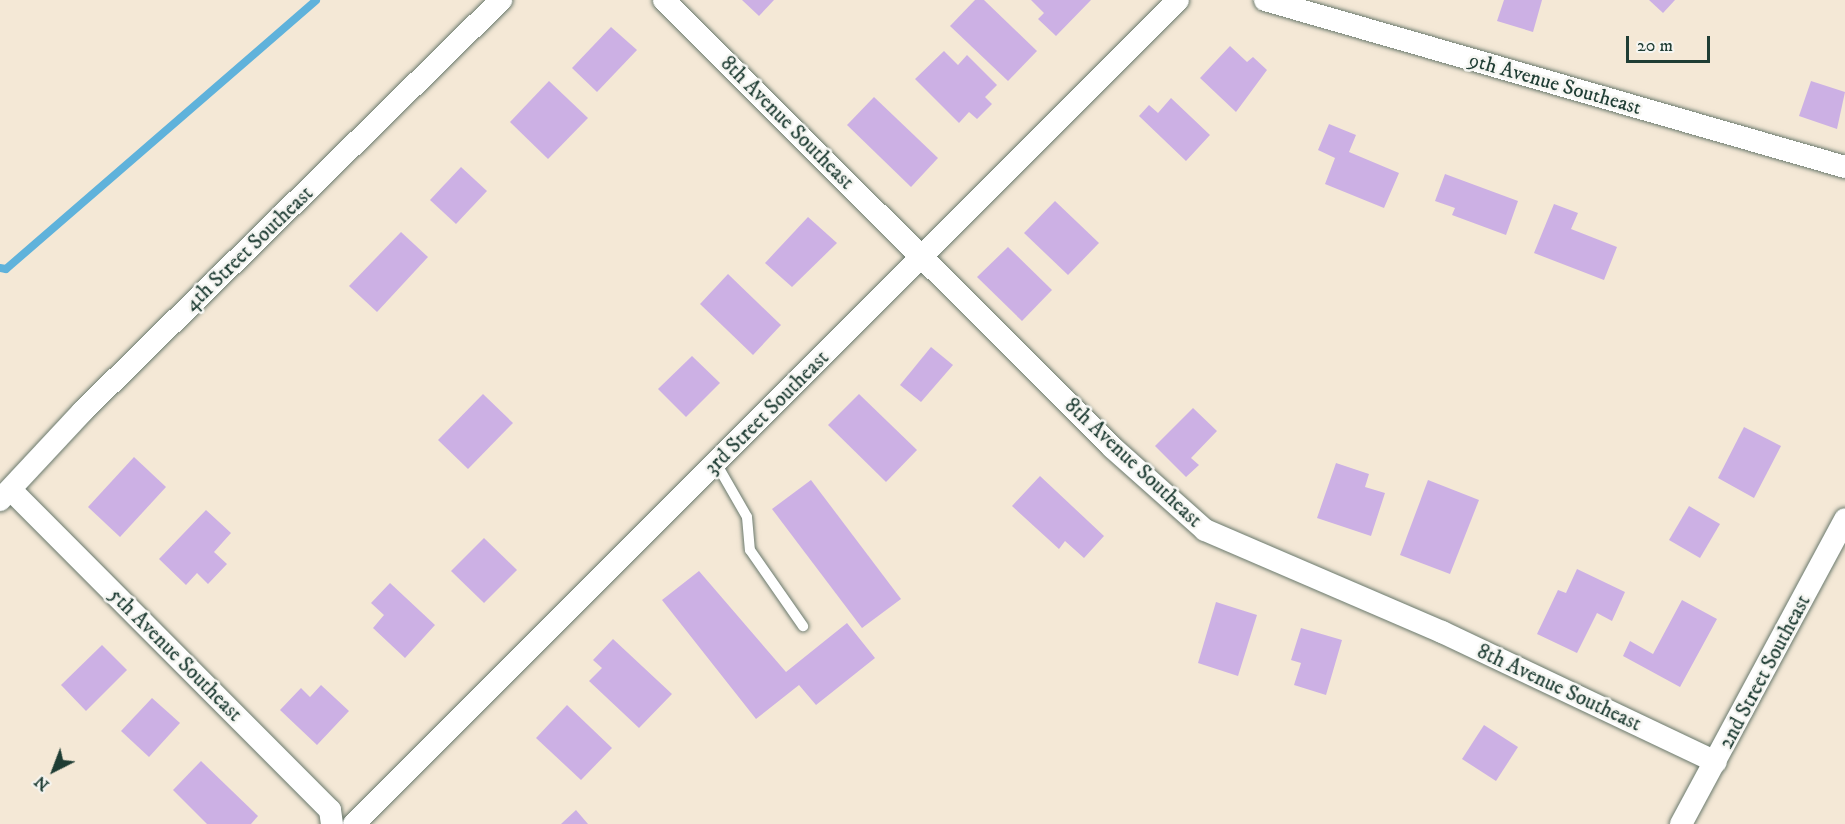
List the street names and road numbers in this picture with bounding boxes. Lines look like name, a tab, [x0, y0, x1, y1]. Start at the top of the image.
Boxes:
street label: 9th Avenue Southeast	[1466, 47, 1644, 121]
street label: 8th Avenue Southeast	[715, 51, 859, 195]
street label: 4th Street Southeast	[180, 181, 318, 317]
street label: 3rd Street Southeast	[700, 346, 834, 480]
street label: 8th Avenue Southeast	[1059, 393, 1207, 533]
street label: 5th Avenue Southeast	[103, 583, 247, 727]
street label: 2nd Street Southeast	[1714, 591, 1816, 753]
street label: 8th Avenue Southeast	[1473, 639, 1645, 737]

